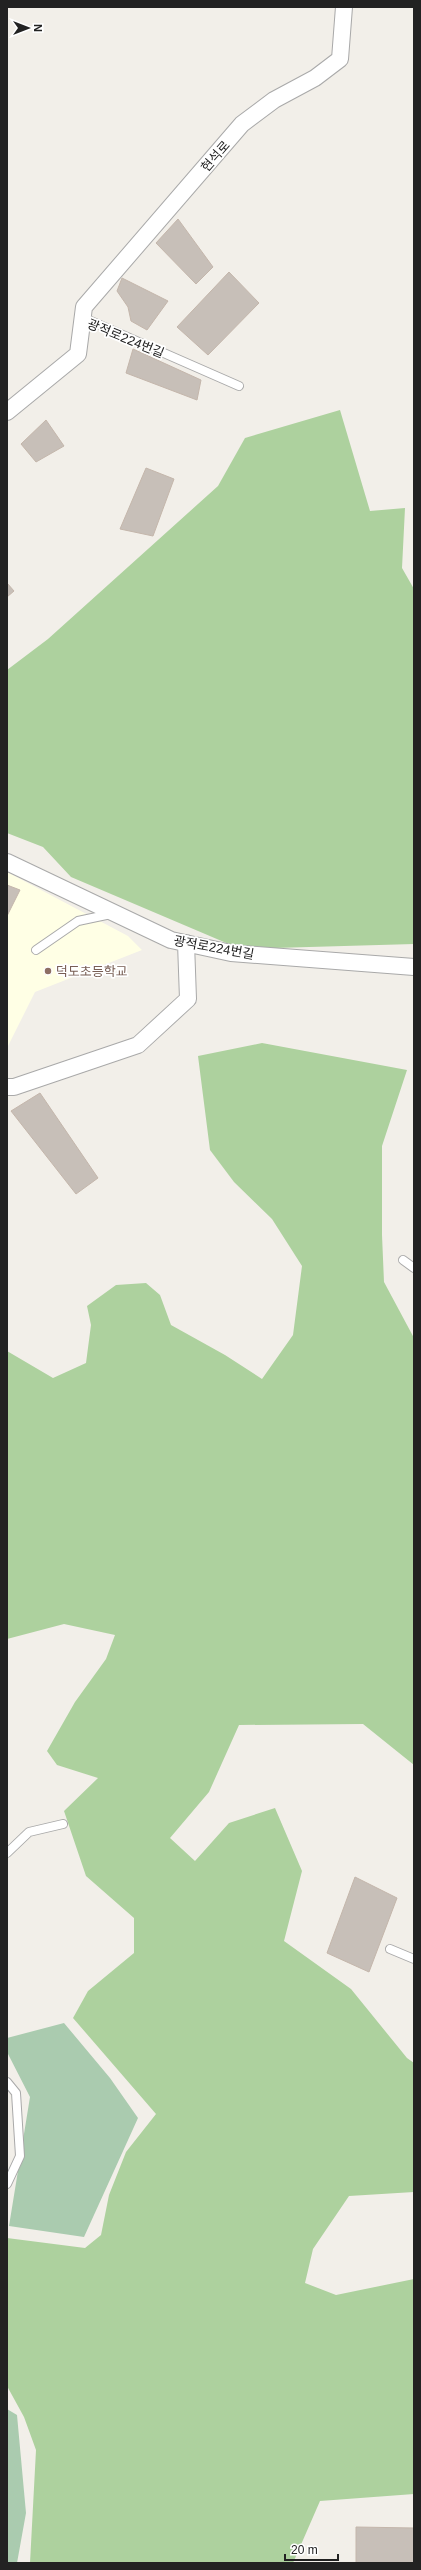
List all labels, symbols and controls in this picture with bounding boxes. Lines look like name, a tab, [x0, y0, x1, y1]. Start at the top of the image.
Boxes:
north arrow	[8, 8, 48, 48]
text: N	[32, 24, 44, 32]
street label: 현석로	[198, 138, 233, 175]
street label: 광적로224번길	[85, 316, 166, 361]
street label: 광적로224번길	[172, 933, 255, 962]
place label: 덕도초등학교	[56, 964, 128, 979]
marker: 덕도초등학교	[43, 966, 53, 976]
scale bar	[285, 2536, 338, 2562]
text: 20 m	[291, 2543, 318, 2557]

